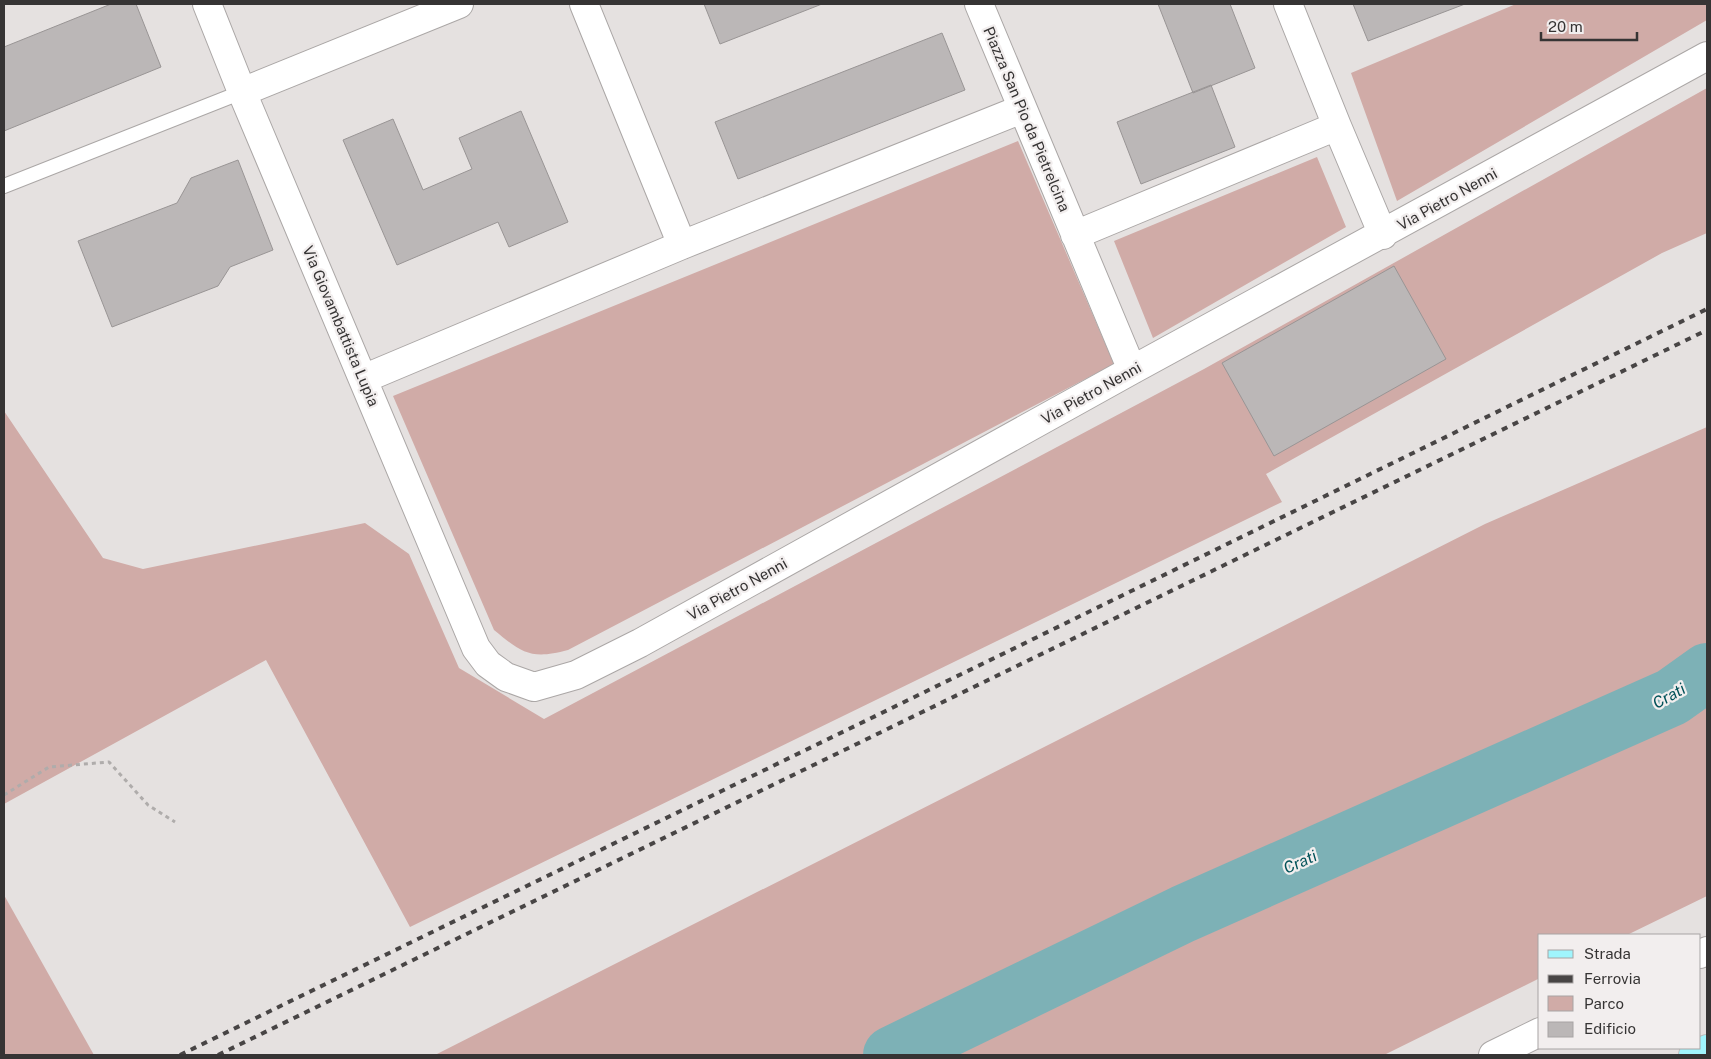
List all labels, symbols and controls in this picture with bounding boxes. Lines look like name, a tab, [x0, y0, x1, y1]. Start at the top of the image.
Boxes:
scale bar	[1541, 10, 1637, 42]
text: 20 m	[1548, 18, 1583, 35]
street label: Piazza San Pio da Pietrelcina	[980, 24, 1074, 214]
street label: Via Pietro Nenni	[1394, 165, 1500, 233]
street label: Via Giovambattista Lupia	[299, 243, 383, 409]
street label: Via Pietro Nenni	[1038, 359, 1144, 427]
street label: Via Pietro Nenni	[684, 555, 790, 623]
water label: Crati	[1649, 679, 1689, 713]
water label: Crati	[1280, 846, 1320, 878]
legend	[1538, 934, 1701, 1049]
text: Strada	[1584, 945, 1631, 962]
text: Ferrovia	[1584, 970, 1641, 987]
text: Parco	[1584, 995, 1624, 1012]
text: Edificio	[1584, 1020, 1636, 1037]

